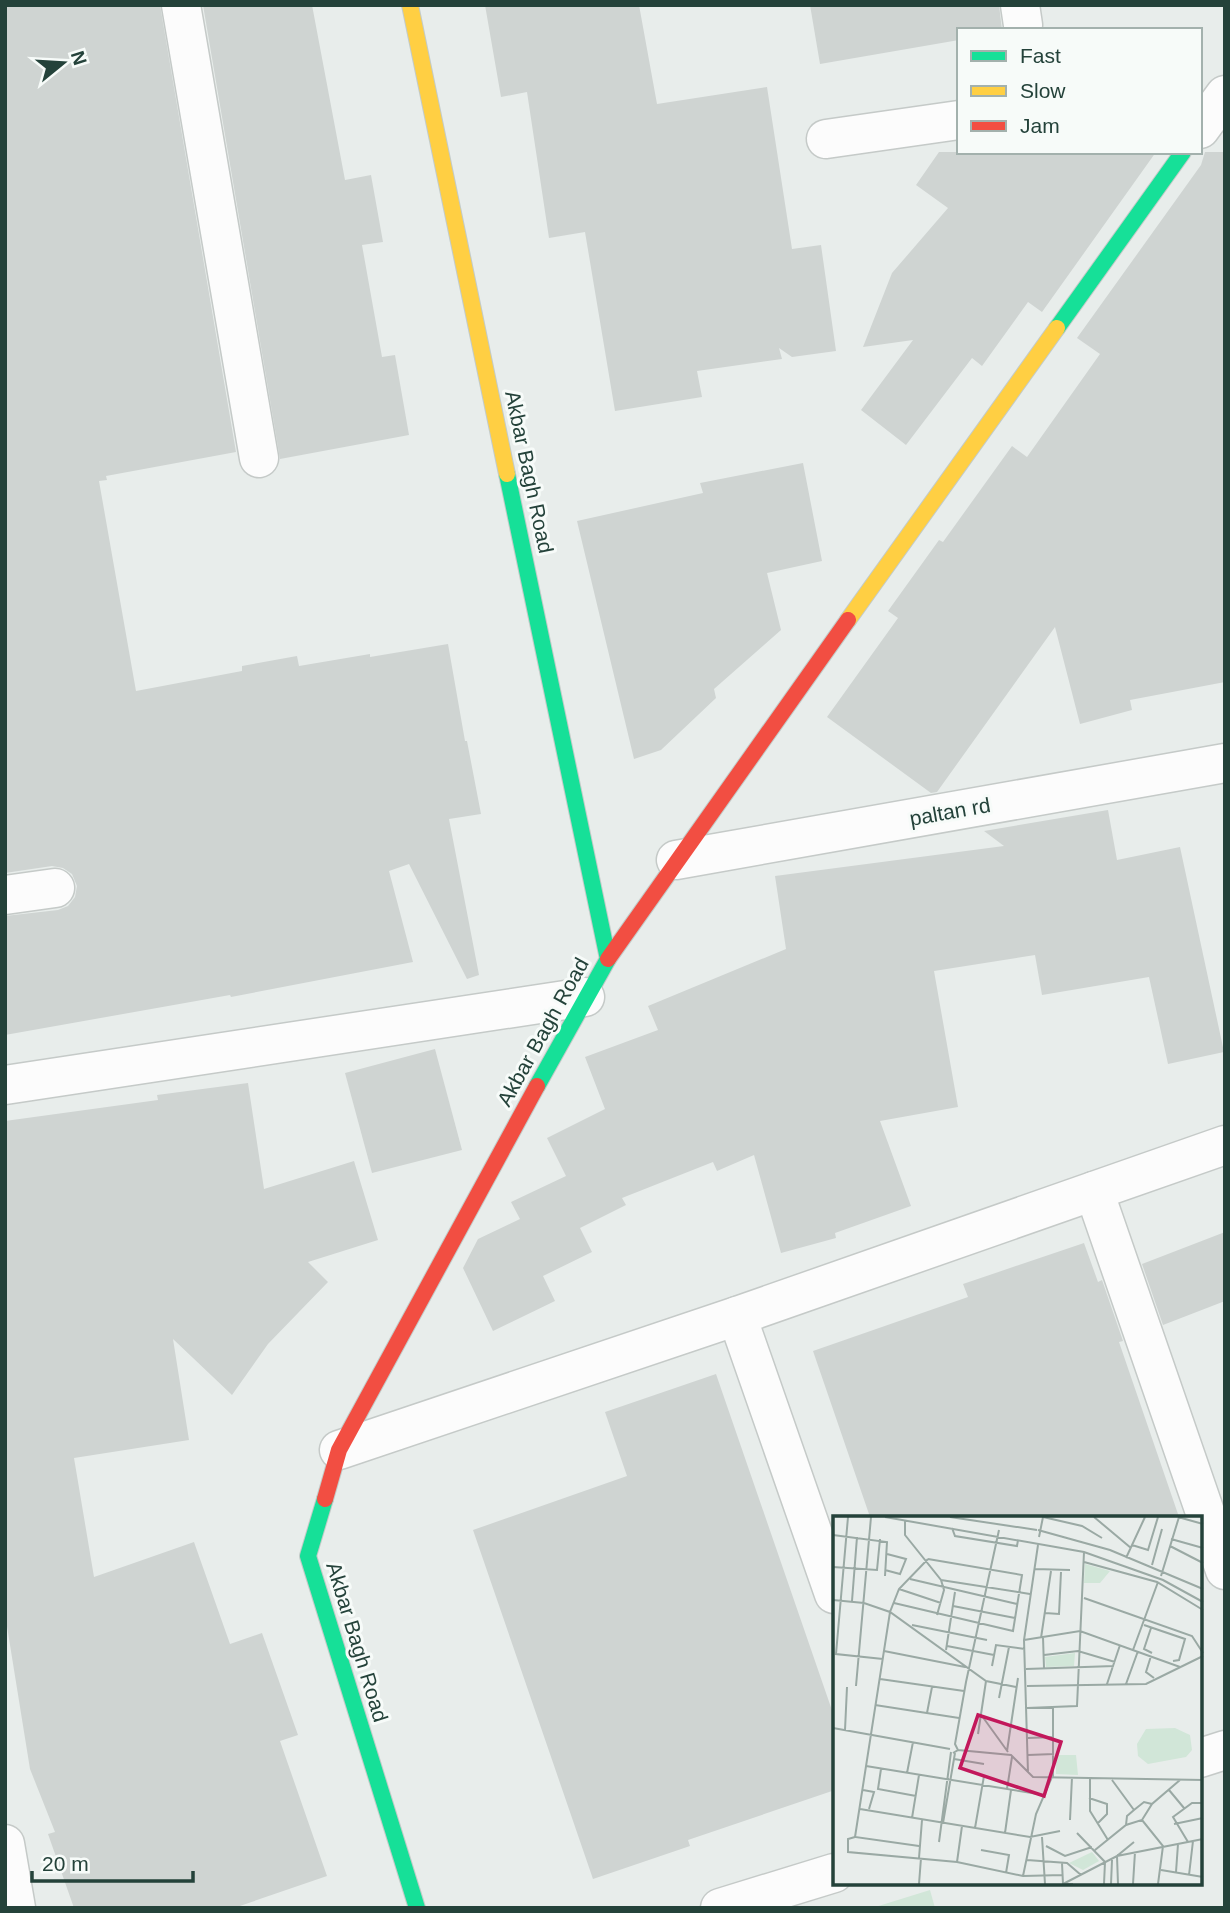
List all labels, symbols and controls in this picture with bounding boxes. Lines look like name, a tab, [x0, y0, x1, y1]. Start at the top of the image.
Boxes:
north arrow	[28, 28, 98, 98]
legend	[957, 28, 1202, 154]
text: Fast	[1020, 44, 1061, 67]
text: N	[67, 48, 91, 68]
text: Slow	[1020, 79, 1066, 102]
text: Jam	[1020, 114, 1060, 137]
street label: Akbar Bagh Road	[501, 388, 558, 555]
street label: paltan rd	[908, 793, 992, 830]
street label: Akbar Bagh Road	[492, 954, 593, 1110]
inset map	[833, 1516, 1202, 1885]
street label: Akbar Bagh Road	[322, 1559, 393, 1724]
scale bar	[32, 1840, 192, 1884]
text: 20 m	[42, 1852, 89, 1875]

